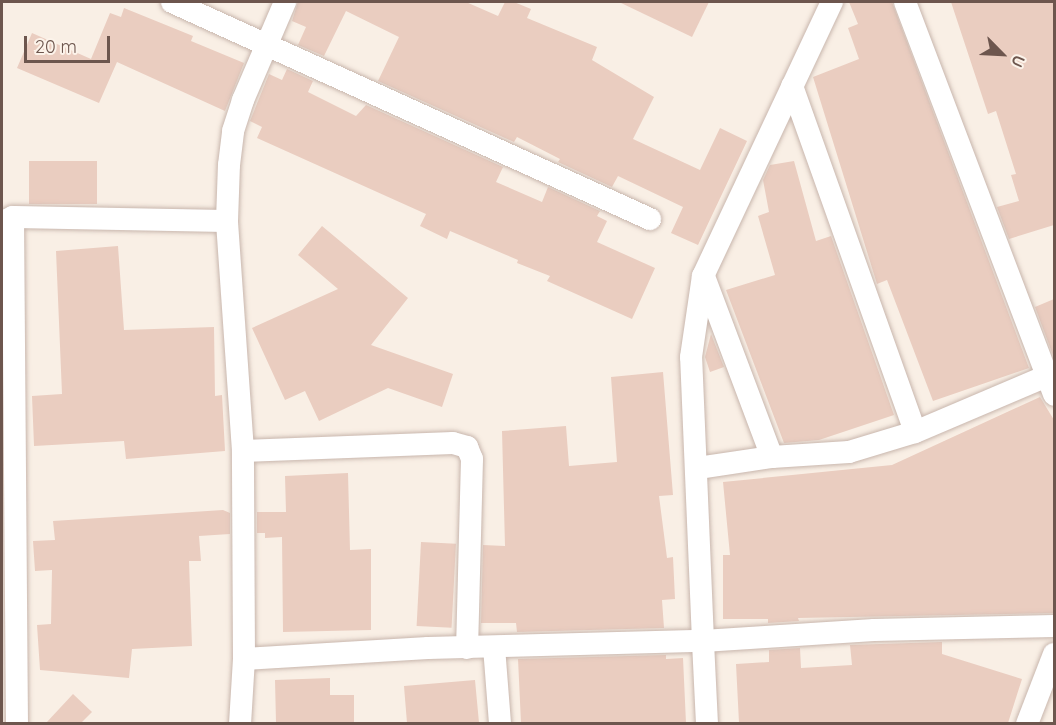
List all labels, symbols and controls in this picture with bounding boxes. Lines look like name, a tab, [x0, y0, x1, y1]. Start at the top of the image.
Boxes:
scale bar	[27, 24, 112, 62]
north arrow	[972, 24, 1032, 84]
text: 20 m	[35, 35, 77, 58]
text: U	[1007, 52, 1030, 71]

